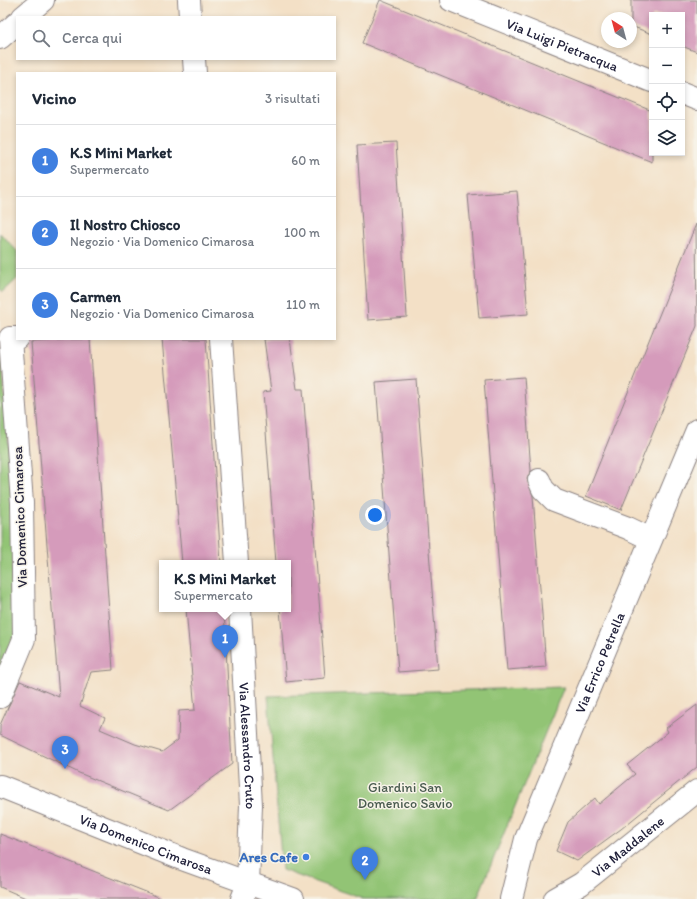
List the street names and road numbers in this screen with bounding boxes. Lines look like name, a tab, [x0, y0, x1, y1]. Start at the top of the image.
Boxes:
street label: Via Luigi Pietracqua	[504, 15, 621, 75]
street label: Via Domenico Cimarosa	[9, 445, 31, 588]
street label: Via Errico Petrella	[571, 609, 629, 716]
street label: Via Alessandro Cruto	[236, 682, 260, 810]
street label: Via Domenico Cimarosa	[77, 810, 215, 878]
street label: Via Maddalene	[588, 812, 668, 881]

